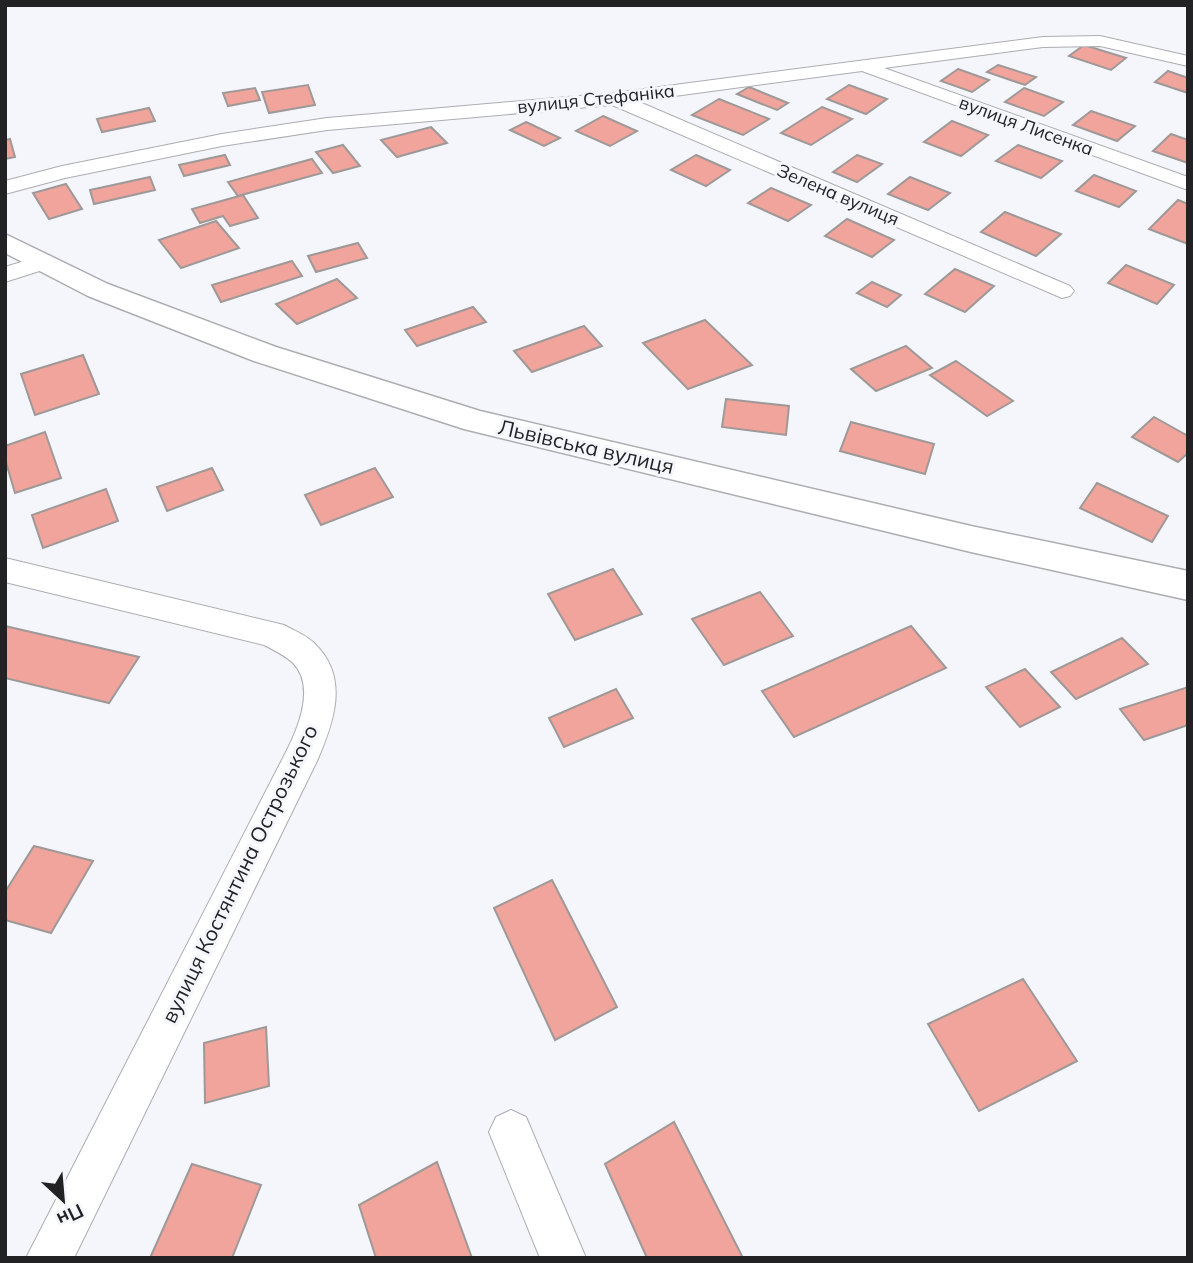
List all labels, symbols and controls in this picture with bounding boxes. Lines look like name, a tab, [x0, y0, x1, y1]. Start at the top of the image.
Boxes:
street label: вулиця Стефаніка	[516, 79, 676, 118]
street label: вулиця Лисенка	[956, 91, 1096, 160]
street label: Зелена вулиця	[774, 159, 903, 231]
street label: Львівська вулиця	[496, 413, 677, 479]
street label: вулиця Костянтина Острозького	[155, 720, 323, 1027]
north arrow	[28, 1165, 98, 1235]
text: Пн	[53, 1199, 88, 1232]

